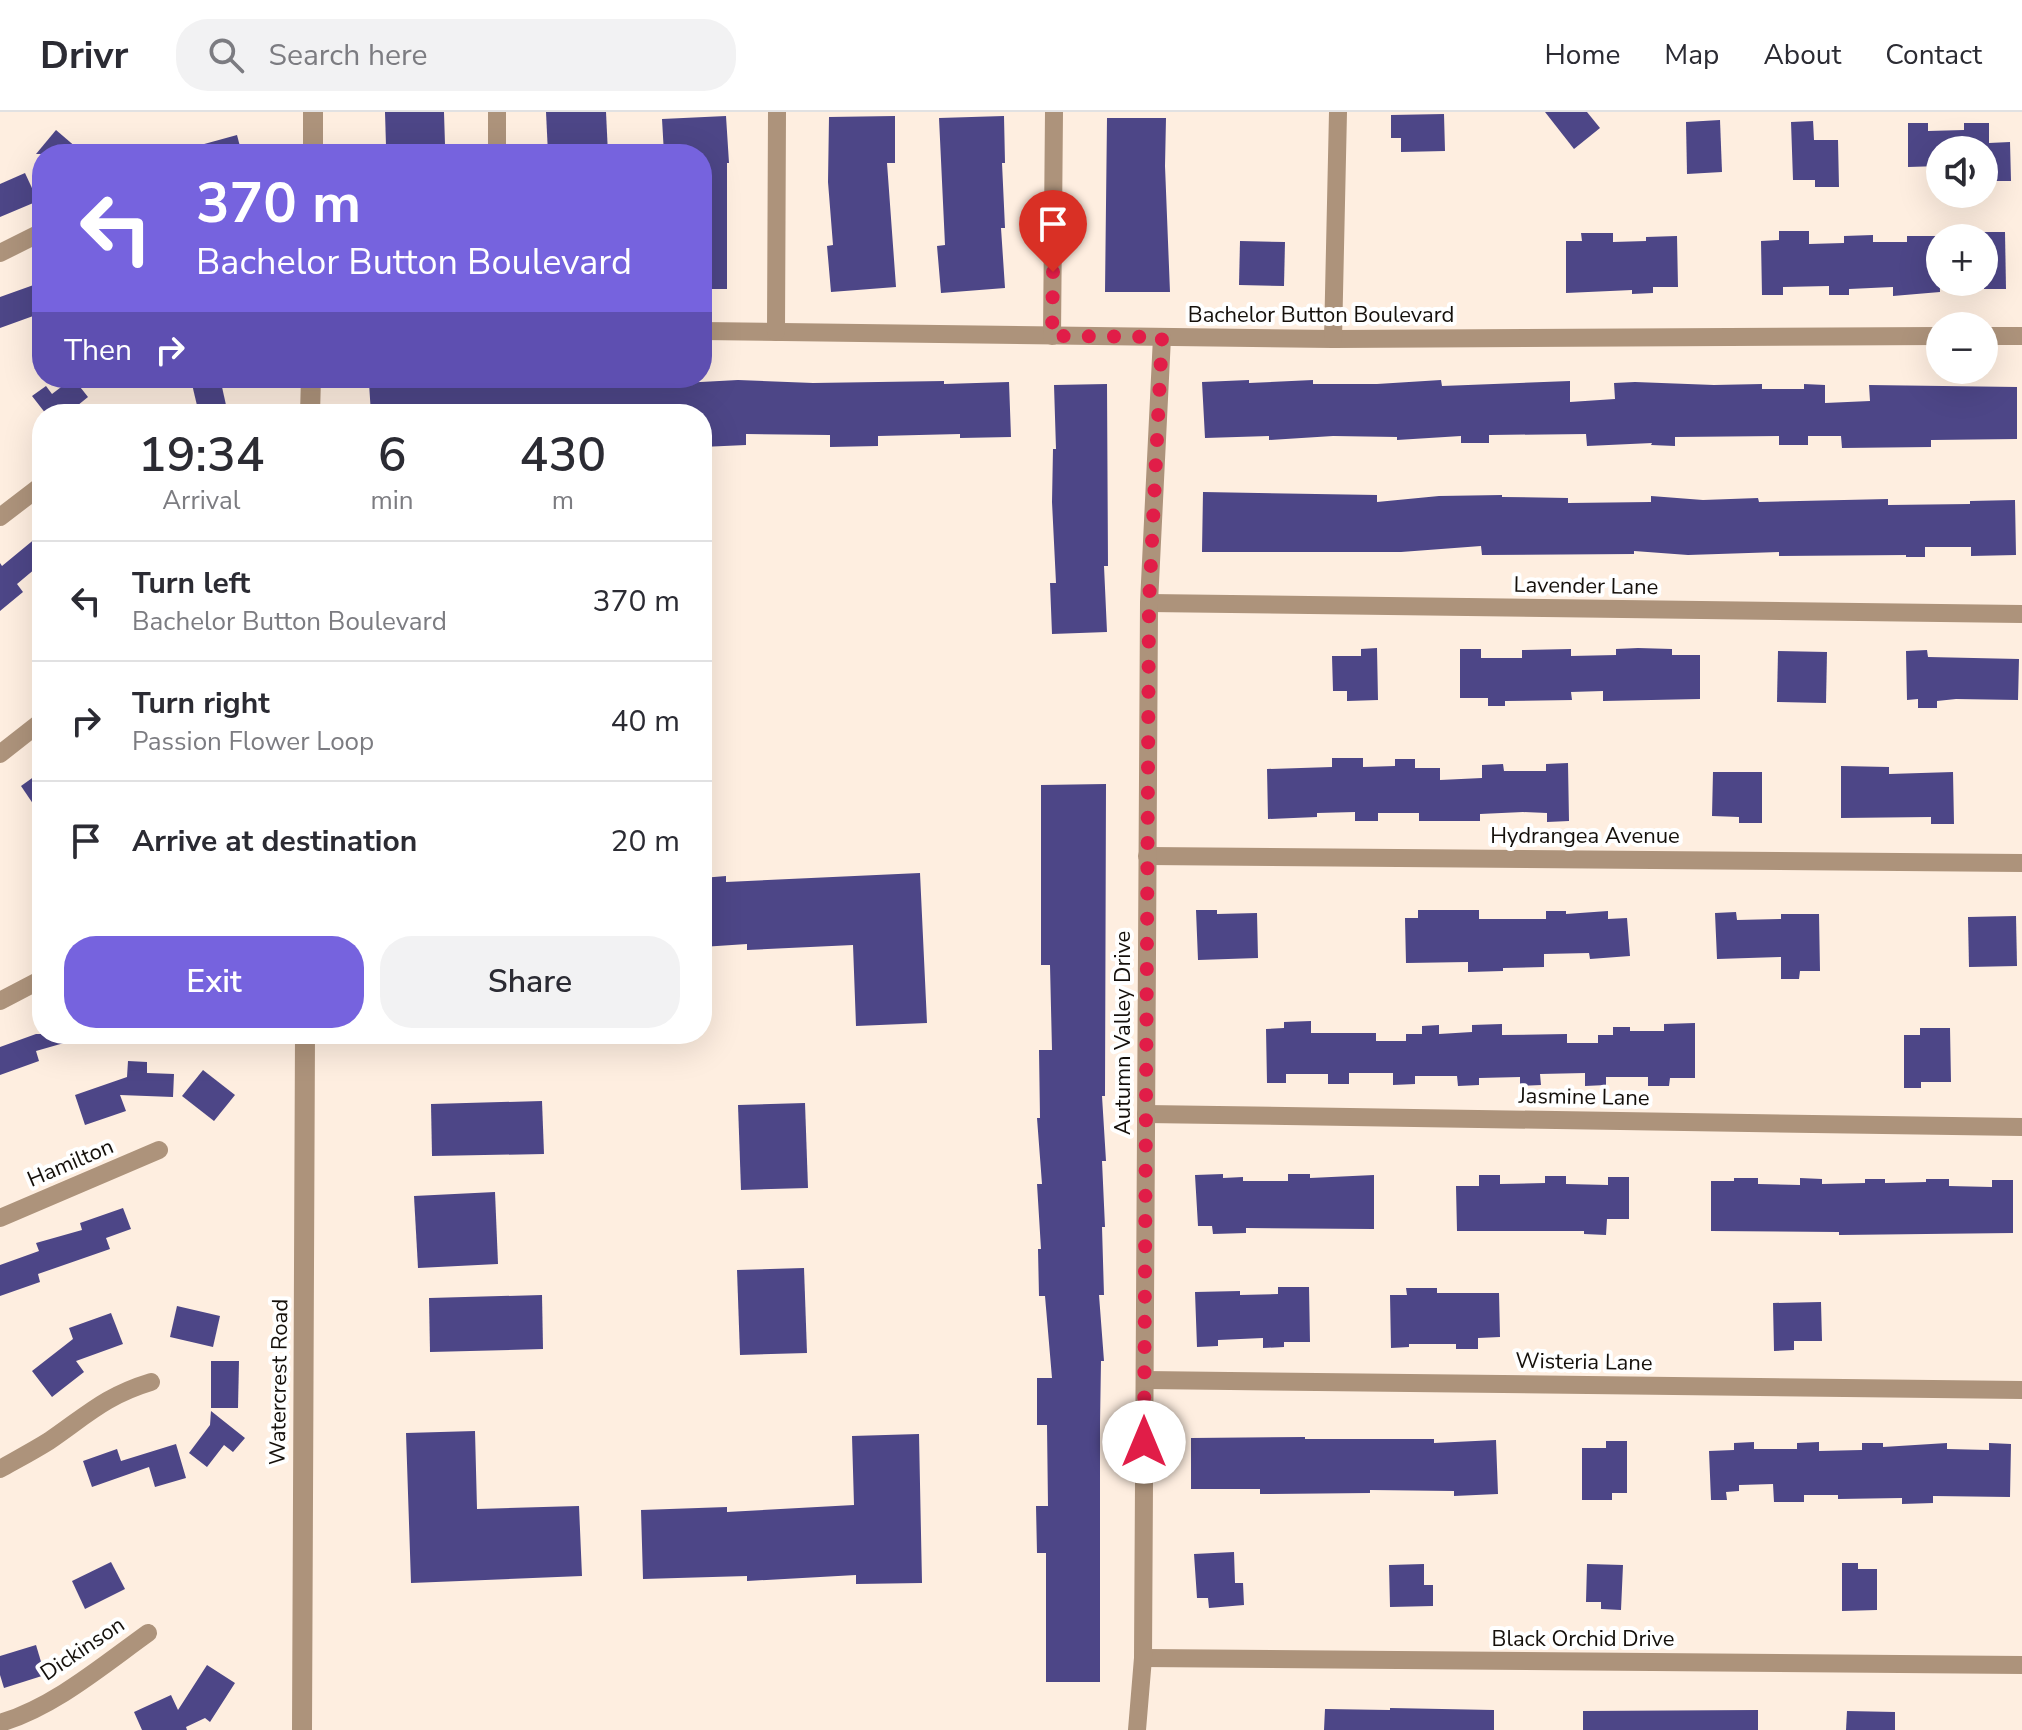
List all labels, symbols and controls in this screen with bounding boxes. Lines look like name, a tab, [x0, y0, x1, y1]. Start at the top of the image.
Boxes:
search box	[176, 19, 736, 91]
text: Drivr	[40, 30, 128, 81]
icon: search	[204, 33, 248, 77]
text: Search here	[268, 35, 427, 76]
text: Home	[1545, 36, 1620, 74]
text: Map	[1664, 36, 1719, 74]
text: About	[1763, 36, 1841, 74]
text: Contact	[1885, 36, 1982, 74]
map controls	[1926, 136, 1998, 384]
button: sound	[1926, 136, 1998, 208]
text: 370 m	[196, 165, 361, 242]
icon: left	[64, 176, 168, 280]
pin	[1019, 190, 1087, 272]
icon: arrive	[1031, 202, 1075, 246]
button: +	[1926, 224, 1998, 296]
text: Bachelor Button Boulevard	[196, 238, 632, 287]
street label: Bachelor Button Boulevard	[1188, 300, 1454, 330]
button: −	[1926, 312, 1998, 384]
icon: right	[148, 328, 192, 372]
text: Then	[64, 330, 132, 371]
text: 19:34	[138, 422, 265, 488]
text: 6	[378, 422, 406, 488]
text: 430	[520, 422, 606, 488]
text: Arrival	[162, 483, 240, 518]
text: min	[371, 483, 414, 518]
text: m	[552, 483, 574, 518]
text: Turn left	[132, 563, 250, 604]
street label: Lavender Lane	[1513, 570, 1659, 602]
icon: left	[64, 579, 108, 623]
text: 370 m	[593, 581, 680, 622]
text: Bachelor Button Boulevard	[132, 604, 447, 639]
text: Turn right	[132, 683, 270, 724]
icon: right	[64, 699, 108, 743]
text: 40 m	[611, 701, 680, 742]
text: Passion Flower Loop	[132, 724, 374, 759]
icon: arrive	[64, 819, 108, 863]
text: Arrive at destination	[132, 821, 417, 862]
text: 20 m	[611, 821, 680, 862]
street label: Hydrangea Avenue	[1490, 821, 1680, 851]
street label: Autumn Valley Drive	[1108, 931, 1138, 1135]
button: Exit	[64, 936, 364, 1028]
button: Share	[380, 936, 680, 1028]
street label: Jasmine Lane	[1517, 1081, 1650, 1113]
street label: Hamilton	[23, 1131, 118, 1195]
street label: Watercrest Road	[263, 1299, 295, 1465]
street label: Wisteria Lane	[1515, 1346, 1653, 1378]
position arrow	[1102, 1400, 1186, 1484]
street label: Dickinson	[35, 1610, 131, 1688]
street label: Black Orchid Drive	[1492, 1624, 1674, 1654]

